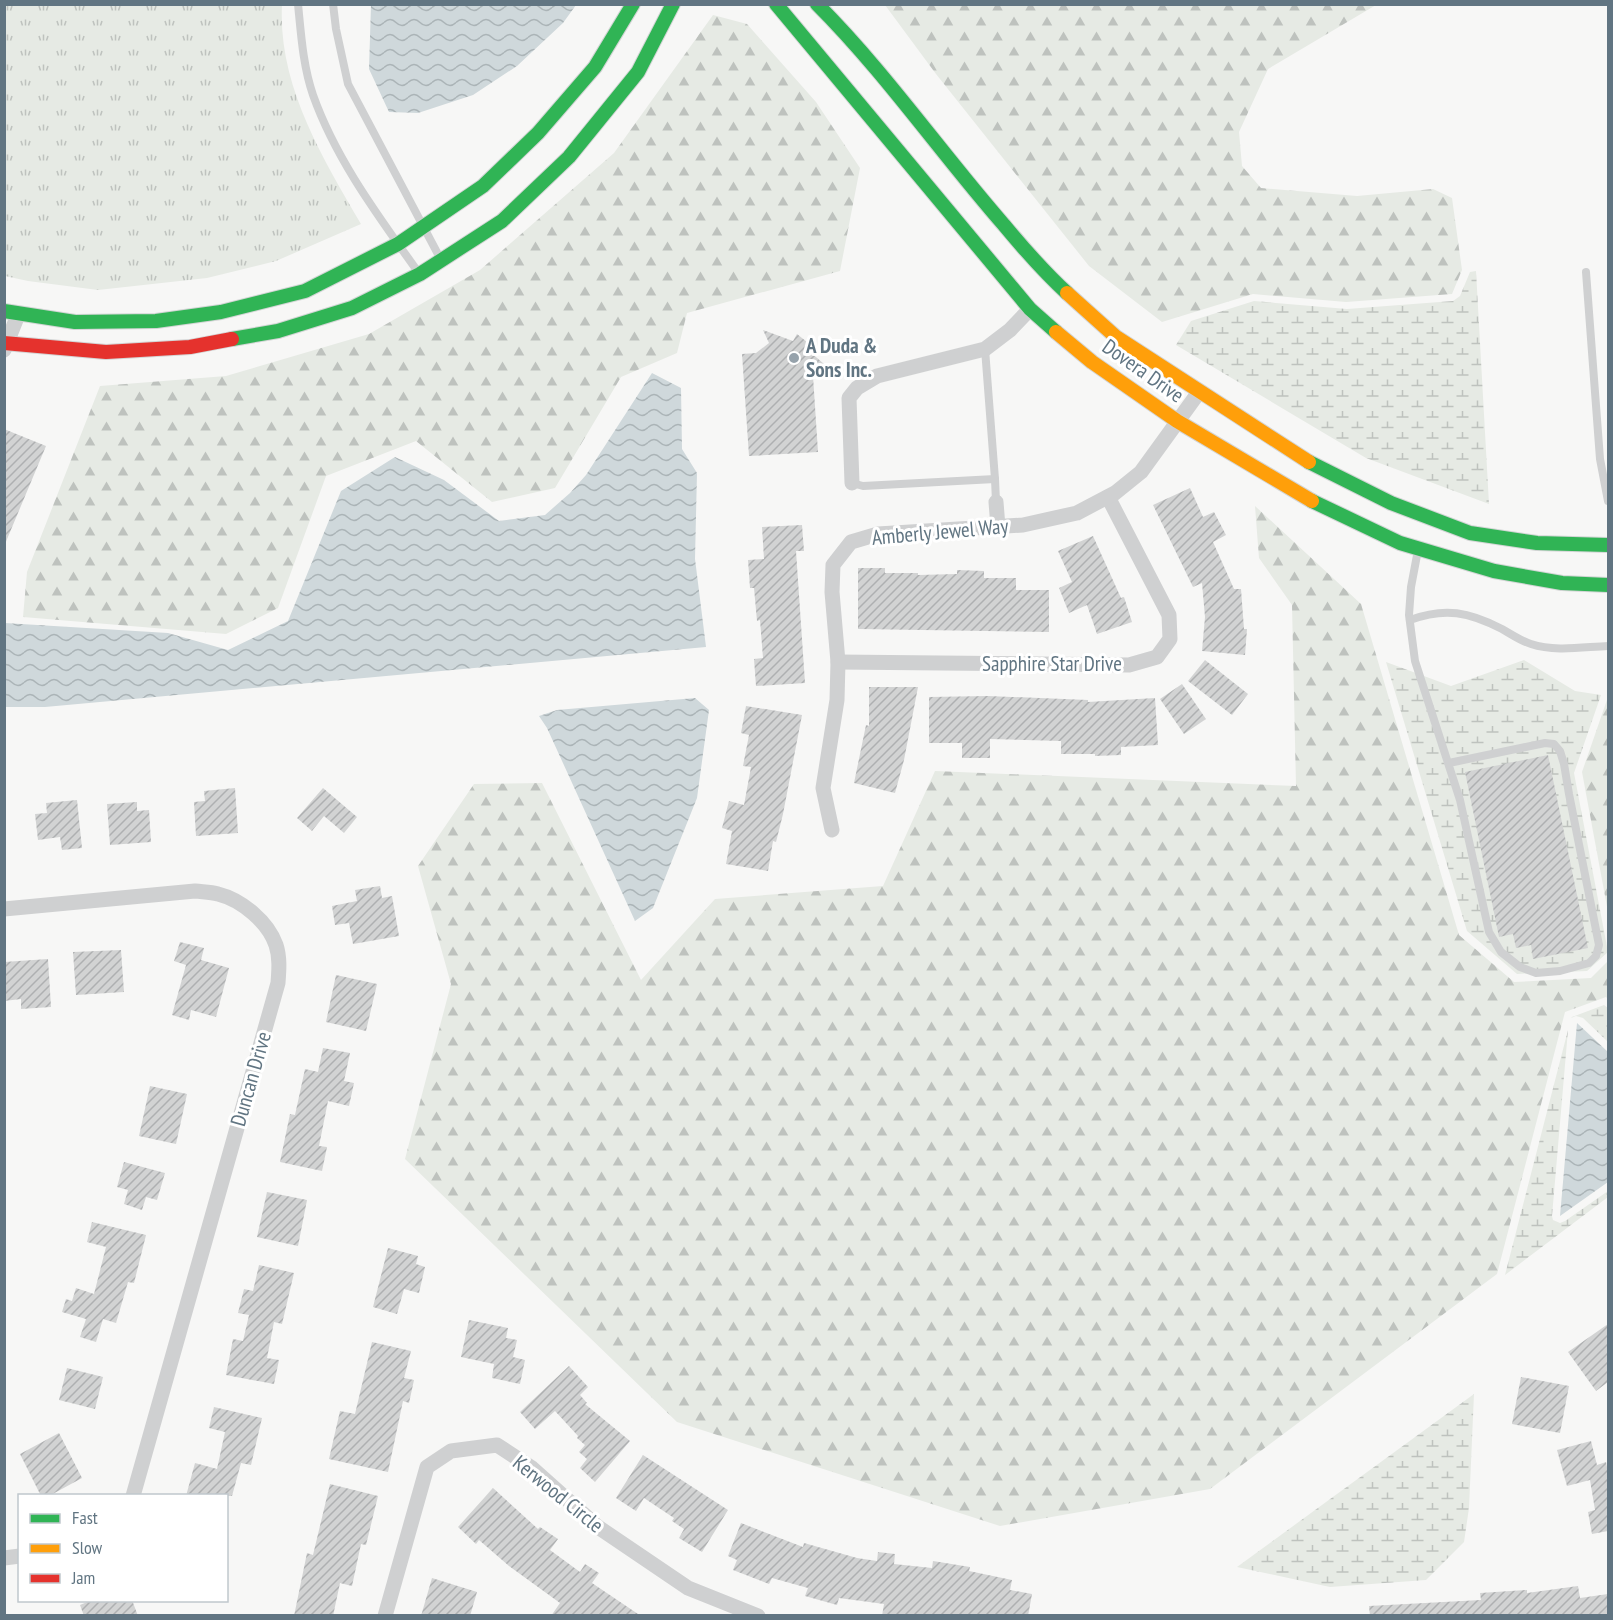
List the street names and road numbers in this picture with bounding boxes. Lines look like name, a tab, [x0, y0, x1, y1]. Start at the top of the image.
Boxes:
street label: Dovera Drive	[1097, 333, 1189, 408]
street label: Amberly Jewel Way	[871, 512, 1009, 551]
street label: Sapphire Star Drive	[982, 650, 1122, 677]
street label: Duncan Drive	[224, 1028, 277, 1129]
street label: Kerwood Circle	[508, 1449, 609, 1538]

